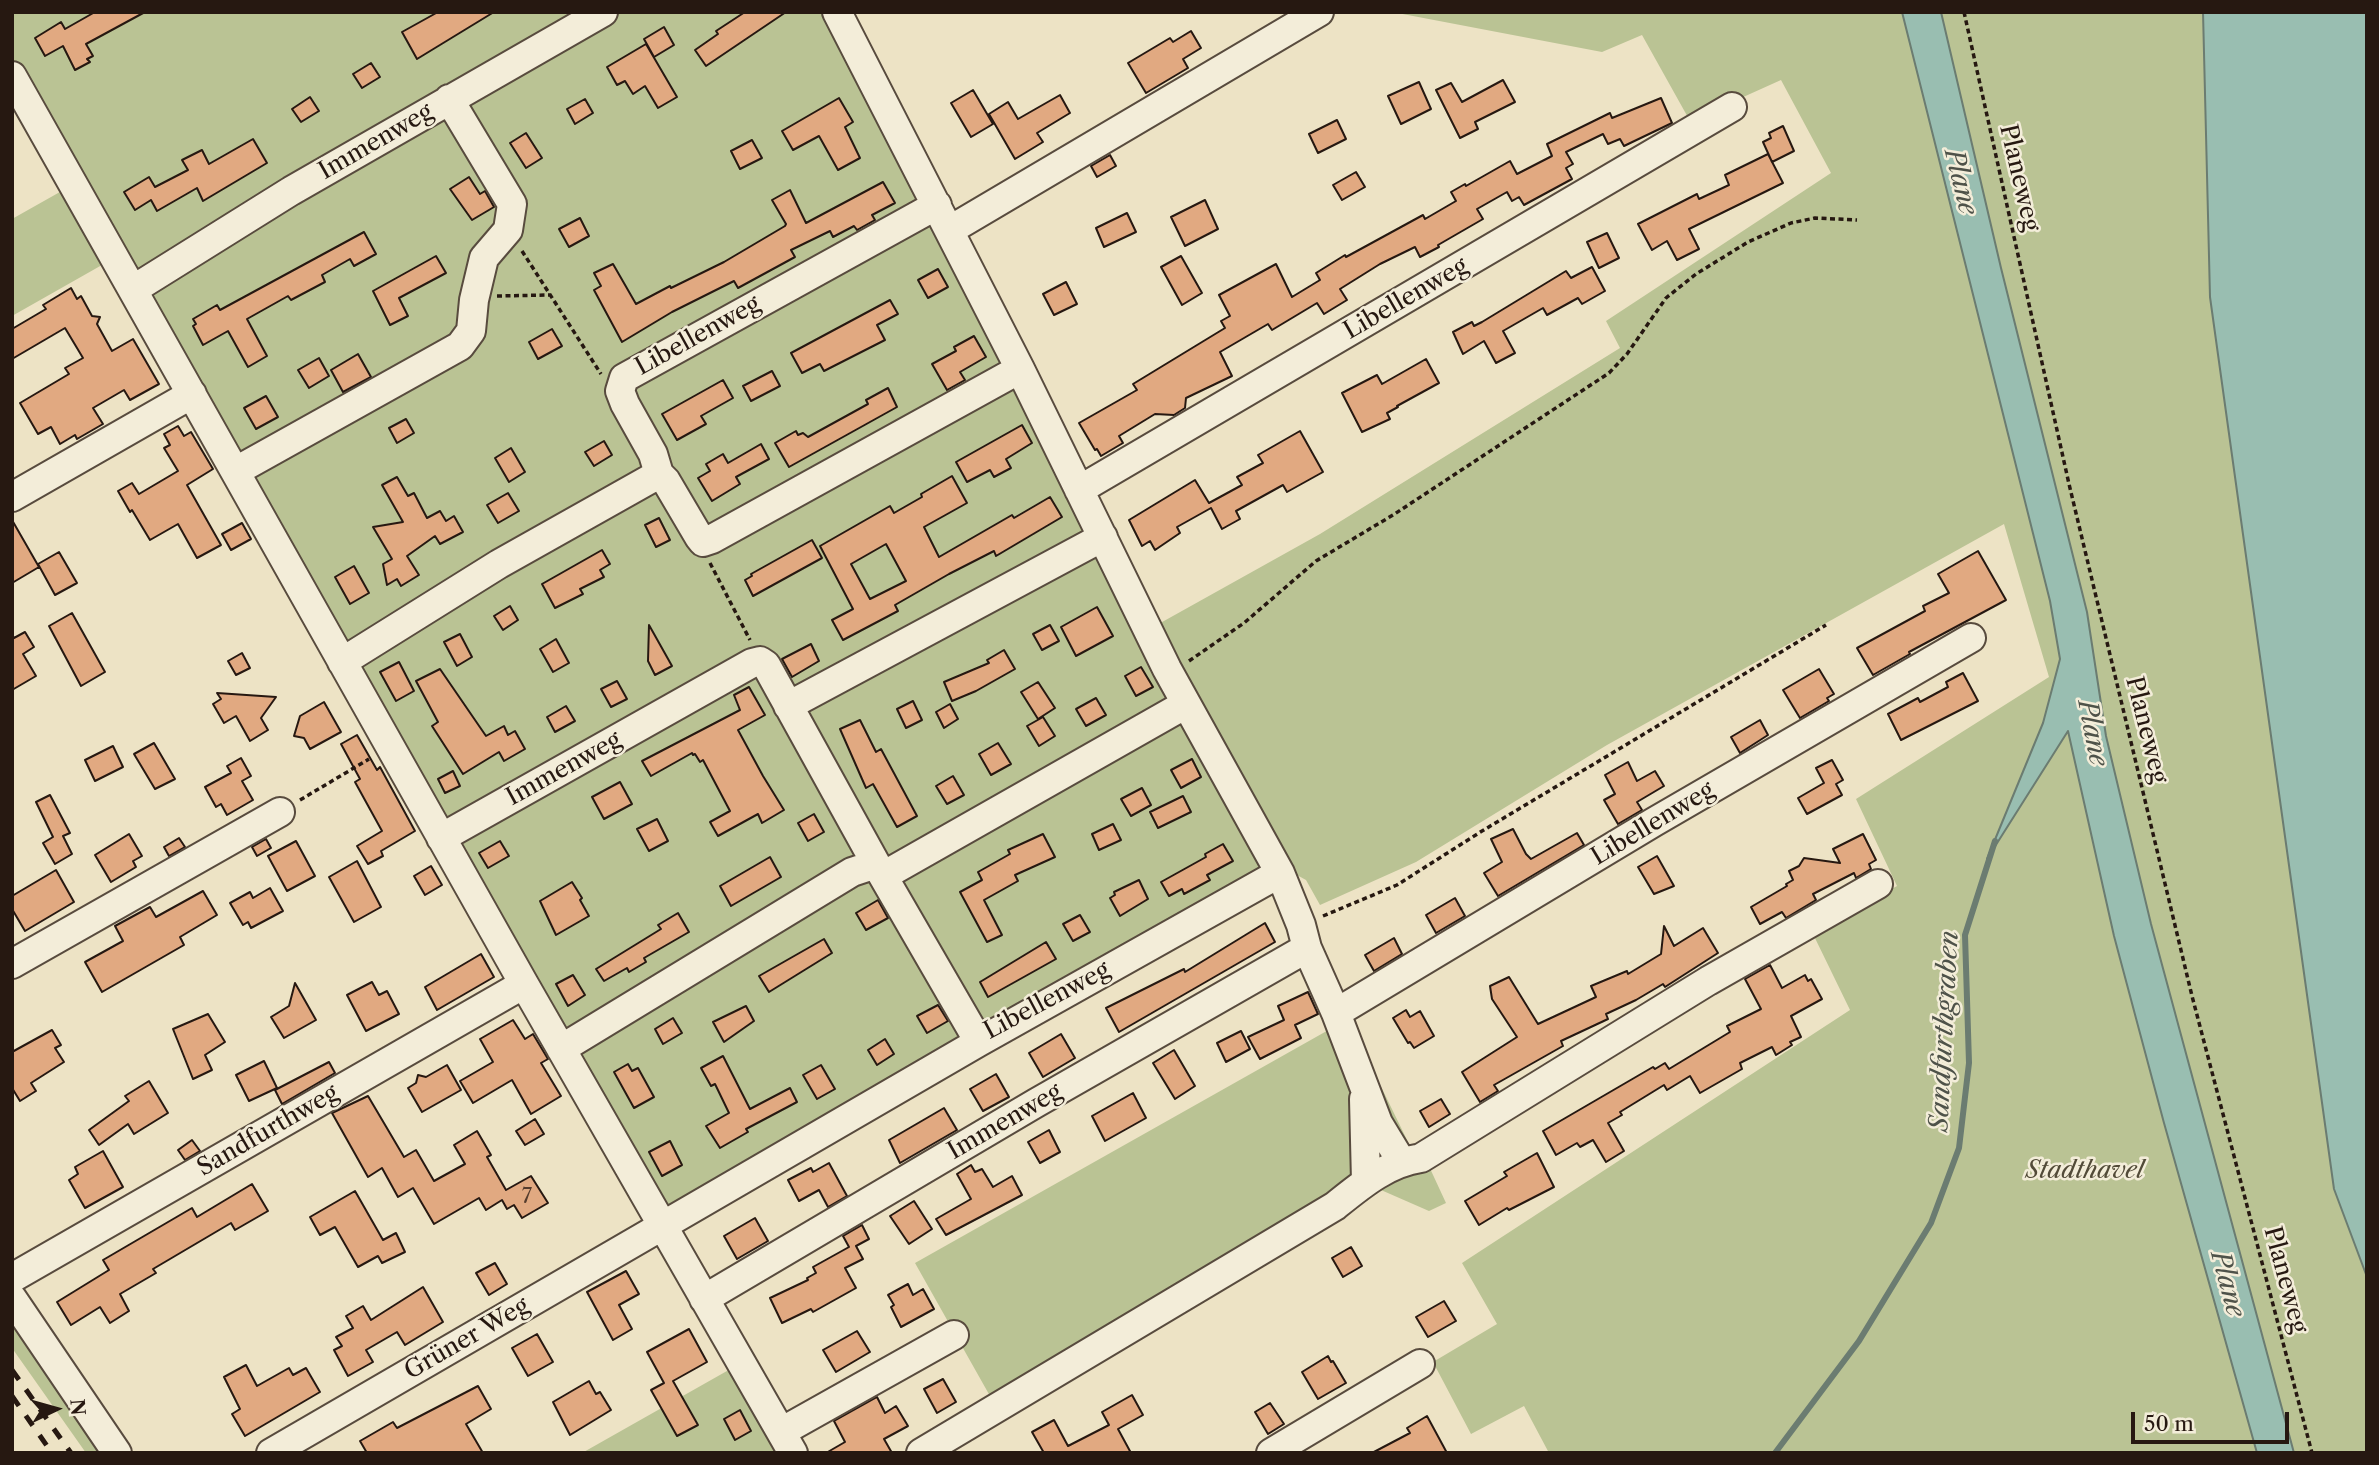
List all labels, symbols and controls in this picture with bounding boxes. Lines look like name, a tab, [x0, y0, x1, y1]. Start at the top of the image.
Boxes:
street label: Immenweg	[314, 98, 438, 186]
street label: Planeweg	[1993, 122, 2045, 234]
water label: Plane	[1937, 146, 1983, 218]
street label: Libellenweg	[1339, 252, 1473, 346]
street label: Libellenweg	[631, 290, 765, 382]
street label: Planeweg	[2119, 674, 2173, 786]
water label: Plane	[2070, 697, 2114, 769]
street label: Immenweg	[502, 726, 626, 812]
street label: Libellenweg	[1586, 776, 1720, 872]
water label: Sandfurthgraben	[1924, 930, 1966, 1132]
street label: Libellenweg	[979, 956, 1115, 1046]
street label: Immenweg	[943, 1078, 1067, 1166]
street label: Sandfurthweg	[192, 1079, 344, 1183]
park label: Stadthavel	[2026, 1157, 2144, 1185]
house number: 7	[522, 1184, 532, 1210]
street label: Planeweg	[2257, 1224, 2313, 1336]
water label: Plane	[2203, 1248, 2251, 1320]
street label: Grüner Weg	[400, 1292, 534, 1386]
north arrow	[21, 1374, 91, 1444]
text: N	[65, 1398, 90, 1416]
scale bar	[2134, 1398, 2292, 1442]
text: 50 m	[2144, 1411, 2194, 1436]

